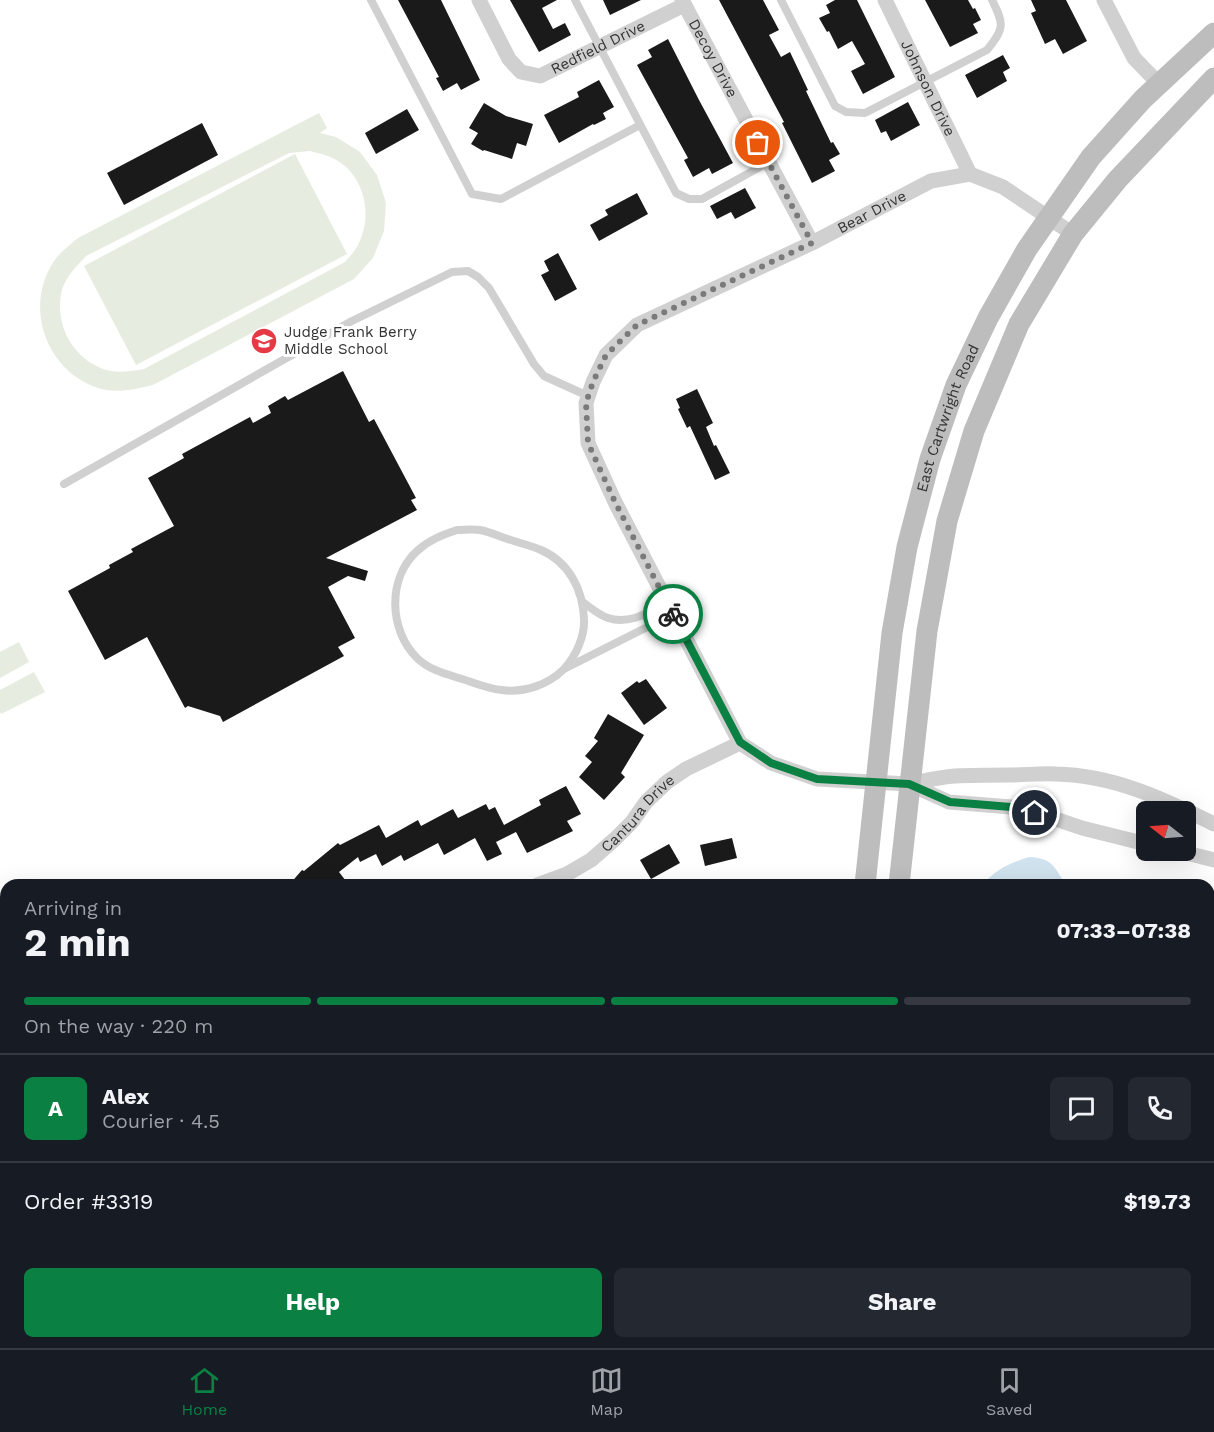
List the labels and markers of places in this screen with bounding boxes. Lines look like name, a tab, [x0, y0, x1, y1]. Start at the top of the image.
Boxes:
pin	[732, 117, 783, 168]
place label: Judge Frank Berry Middle School	[284, 323, 417, 358]
school or university icon: Judge Frank Berry Middle School	[249, 326, 279, 356]
pin	[1009, 787, 1060, 838]

